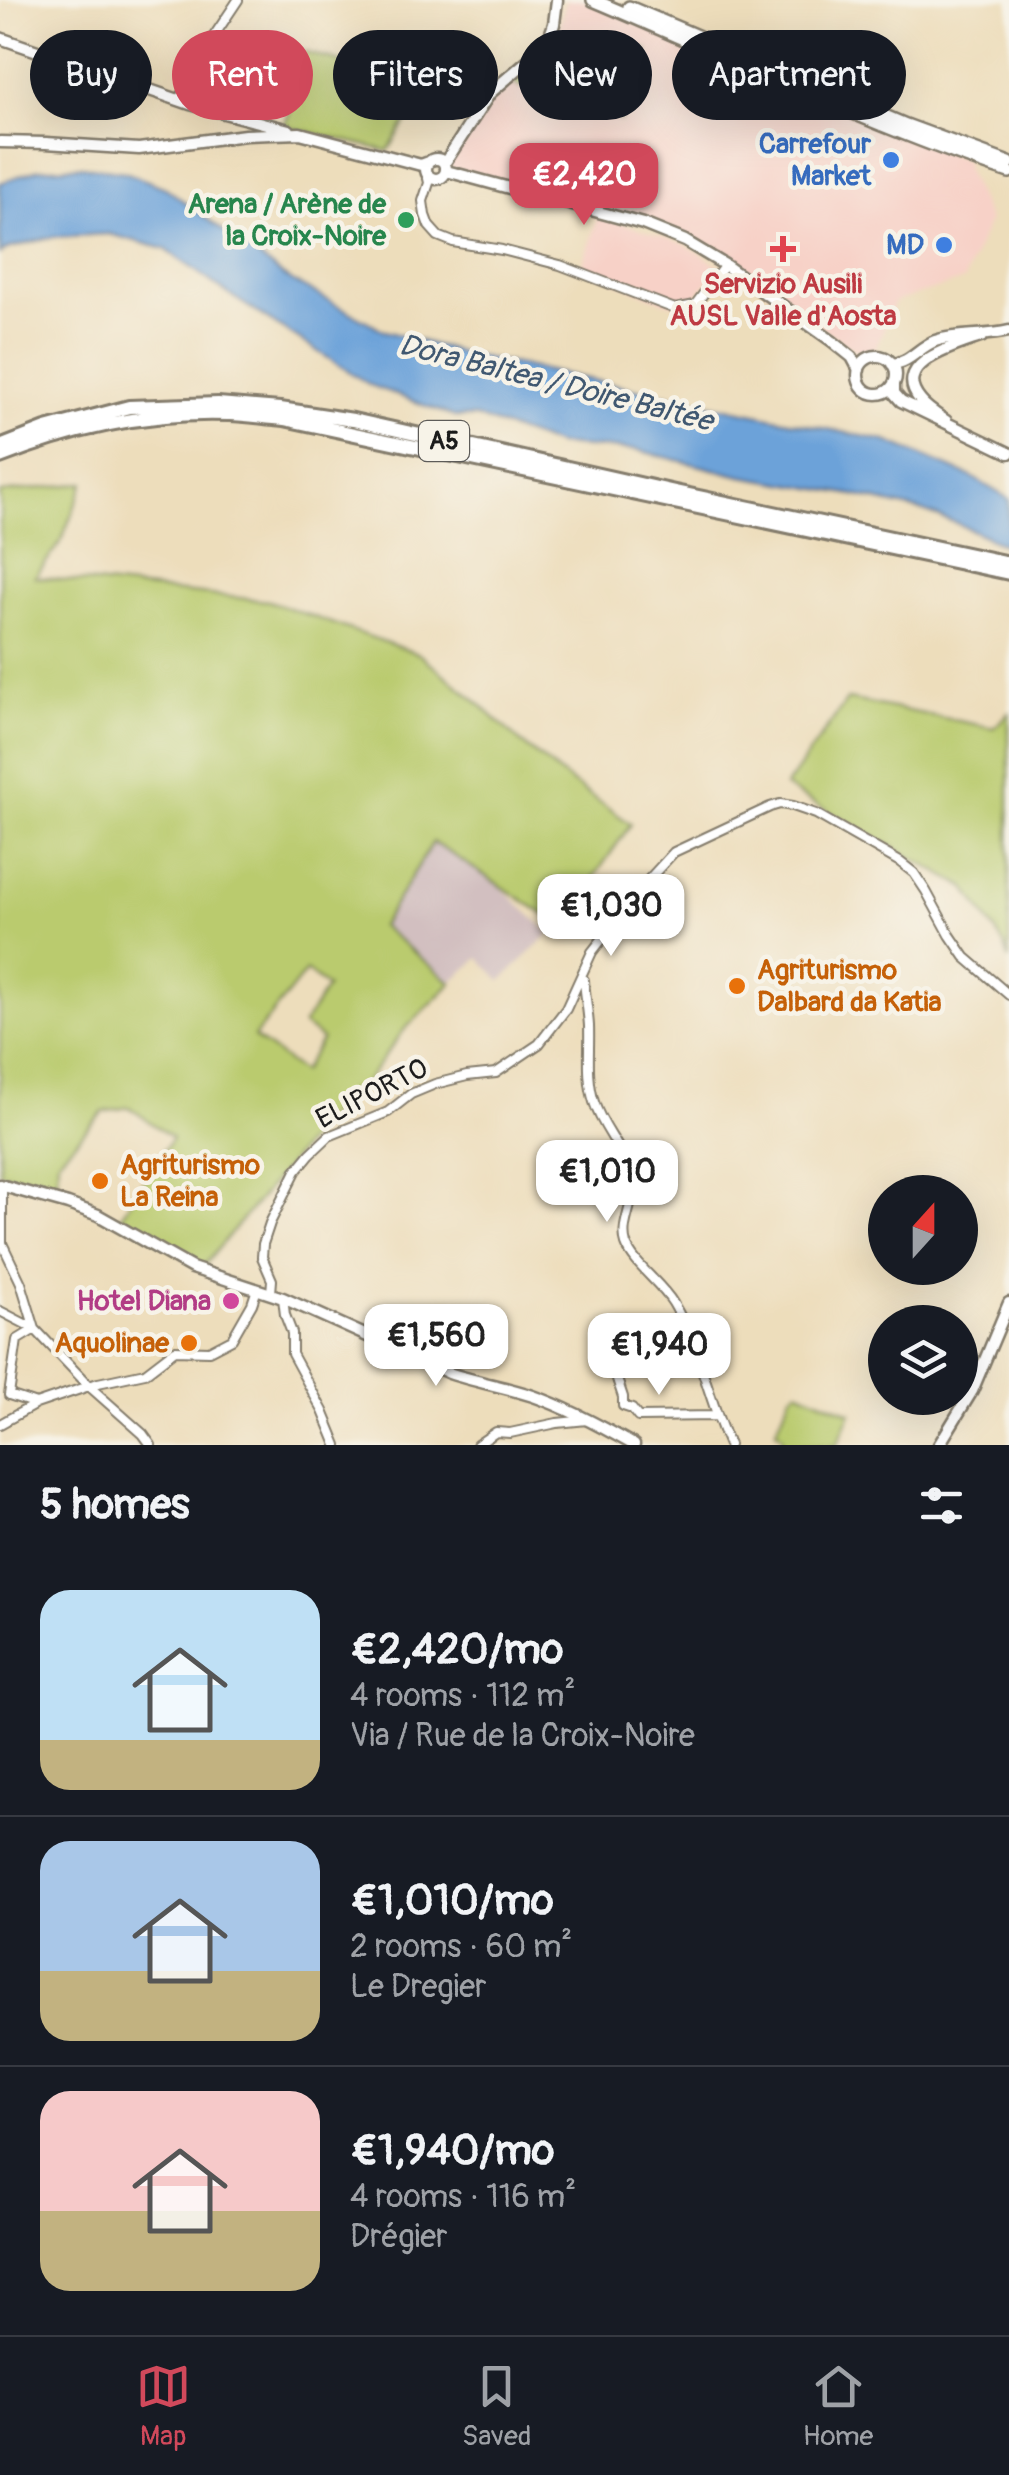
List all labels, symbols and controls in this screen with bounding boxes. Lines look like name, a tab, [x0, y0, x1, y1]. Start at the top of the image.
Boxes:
chip: Buy	[30, 30, 152, 120]
chip: Rent	[172, 30, 313, 120]
chip: Filters	[333, 30, 498, 120]
chip: New	[518, 30, 652, 120]
chip: Apartment	[672, 30, 906, 120]
place label: Carrefour Market	[759, 127, 872, 194]
pin: €2,420	[503, 143, 665, 228]
marker: Carrefour Market	[880, 149, 902, 171]
text: €2,420	[531, 155, 637, 195]
place label: Arena / Arène de la Croix-Noire	[187, 187, 387, 254]
marker: Arena / Arène de la Croix-Noire	[395, 209, 417, 231]
place label: MD	[886, 228, 924, 263]
marker: MD	[933, 234, 955, 256]
marker: Servizio Ausili AUSL Valle d'Aosta	[770, 236, 796, 262]
place label: Servizio Ausili AUSL Valle d'Aosta	[669, 267, 897, 334]
water label: Dora Baltea / Doire Baltée	[396, 326, 719, 441]
road number: A5	[419, 421, 469, 461]
pin: €1,030	[530, 874, 692, 959]
text: €1,030	[559, 886, 663, 926]
place label: Agriturismo Dalbard da Katia	[757, 953, 941, 1020]
marker: Agriturismo Dalbard da Katia	[726, 975, 748, 997]
street label: ELIPORTO	[310, 1051, 434, 1137]
pin: €1,010	[526, 1140, 688, 1225]
place label: Agriturismo La Reina	[120, 1148, 260, 1215]
text: €1,010	[558, 1152, 656, 1192]
marker: Agriturismo La Reina	[89, 1170, 111, 1192]
north arrow	[868, 1175, 978, 1285]
map controls	[868, 1175, 978, 1415]
place label: Hotel Diana	[77, 1284, 211, 1319]
marker: Hotel Diana	[220, 1290, 242, 1312]
pin: €1,560	[355, 1304, 517, 1389]
button: layers	[868, 1305, 978, 1415]
pin: €1,940	[578, 1313, 740, 1398]
text: €1,560	[386, 1316, 486, 1356]
text: €1,940	[610, 1325, 708, 1365]
place label: Aquolinae	[55, 1326, 170, 1361]
marker: Aquolinae	[178, 1332, 200, 1354]
icon: filters	[914, 1478, 969, 1533]
text: 5 homes	[40, 1479, 190, 1531]
text: €2,420/mo	[350, 1624, 563, 1676]
icon: home	[120, 1630, 240, 1750]
text: 4 rooms · 112 m²	[350, 1676, 575, 1716]
text: Via / Rue de la Croix-Noire	[350, 1716, 695, 1756]
text: €1,010/mo	[350, 1875, 554, 1927]
icon: home	[120, 1881, 240, 2001]
text: 2 rooms · 60 m²	[350, 1927, 572, 1967]
text: Le Dregier	[350, 1967, 486, 2007]
text: €1,940/mo	[350, 2125, 554, 2177]
icon: home	[120, 2131, 240, 2251]
text: 4 rooms · 116 m²	[350, 2177, 576, 2217]
text: Drégier	[350, 2217, 448, 2257]
tab: Map	[136, 2359, 191, 2454]
tab: Saved	[462, 2359, 531, 2454]
tab: Home	[803, 2359, 873, 2454]

